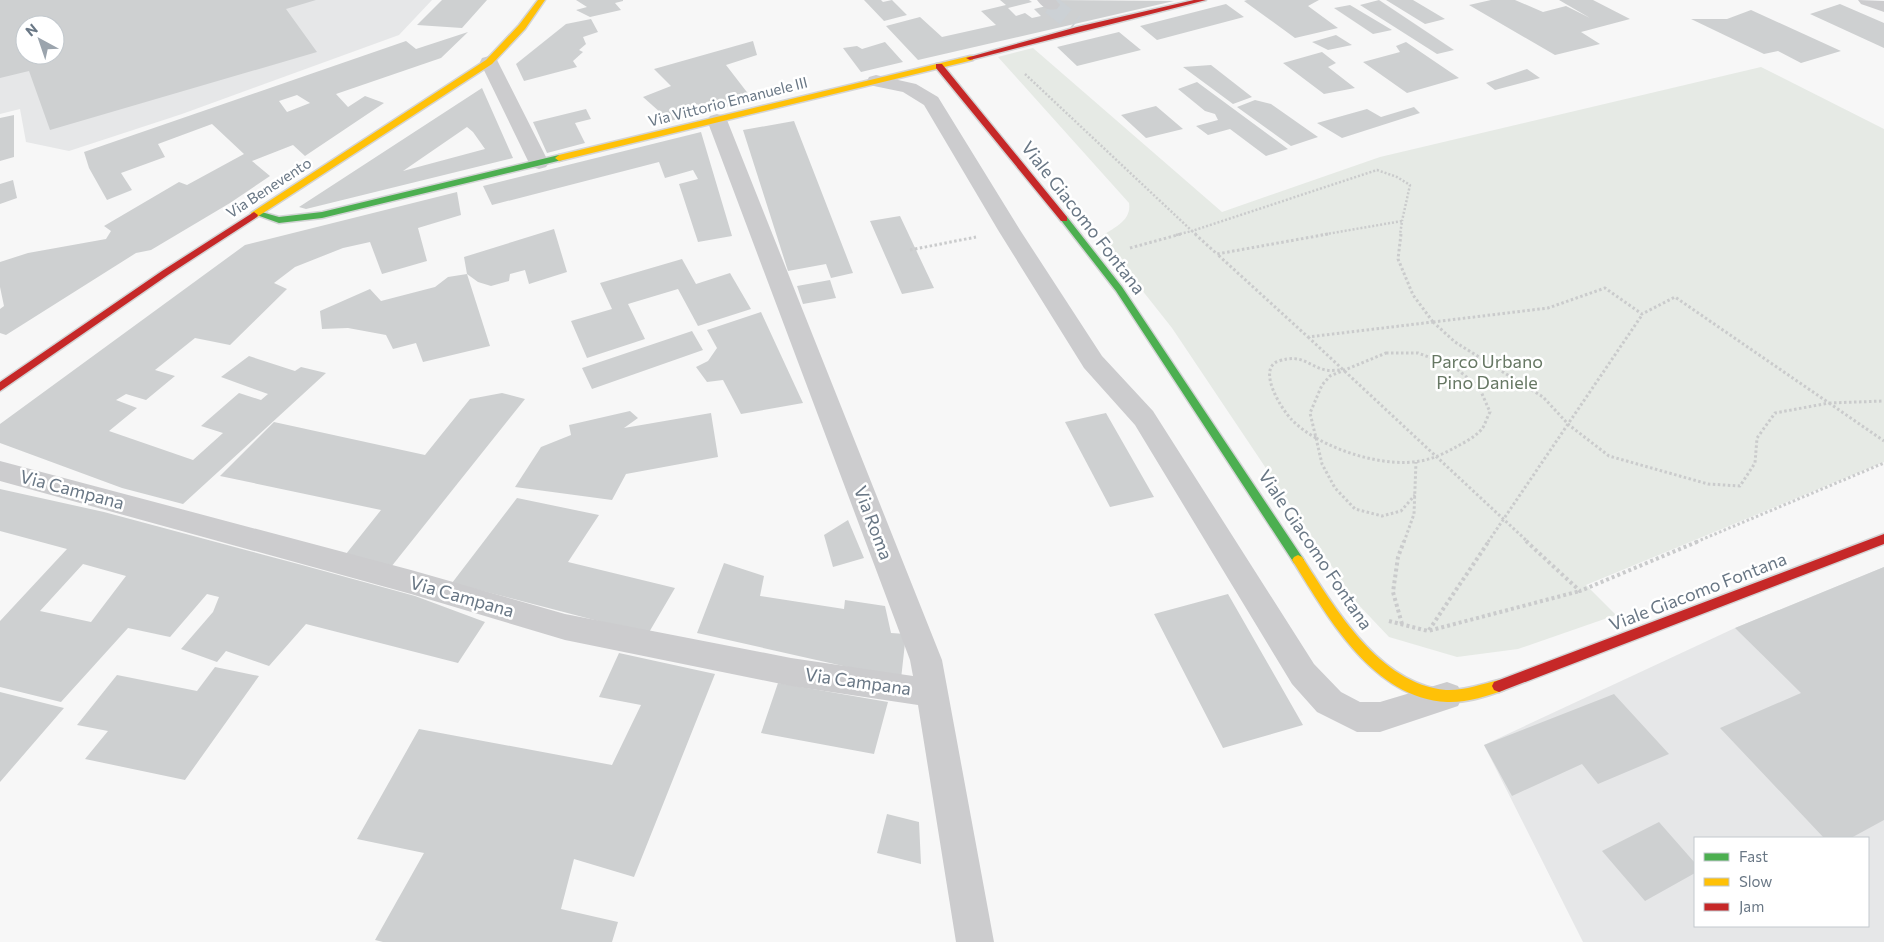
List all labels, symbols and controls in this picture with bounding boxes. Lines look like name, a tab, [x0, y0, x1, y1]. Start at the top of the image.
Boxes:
north arrow	[15, 15, 65, 65]
text: N	[22, 20, 41, 40]
street label: Via Vittorio Emanuele III	[646, 72, 809, 130]
street label: Viale Giacomo Fontana	[1017, 136, 1150, 298]
street label: Via Benevento	[223, 153, 314, 221]
park label: Parco Urbano Pino Daniele	[1431, 350, 1543, 393]
street label: Via Campana	[18, 465, 127, 514]
street label: Viale Giacomo Fontana	[1254, 465, 1378, 634]
street label: Via Roma	[850, 483, 898, 563]
street label: Viale Giacomo Fontana	[1606, 547, 1789, 635]
street label: Via Campana	[408, 571, 517, 621]
street label: Via Campana	[804, 663, 913, 699]
legend	[1694, 837, 1869, 927]
text: Fast	[1739, 847, 1768, 865]
text: Slow	[1739, 872, 1772, 890]
text: Jam	[1739, 897, 1764, 915]

